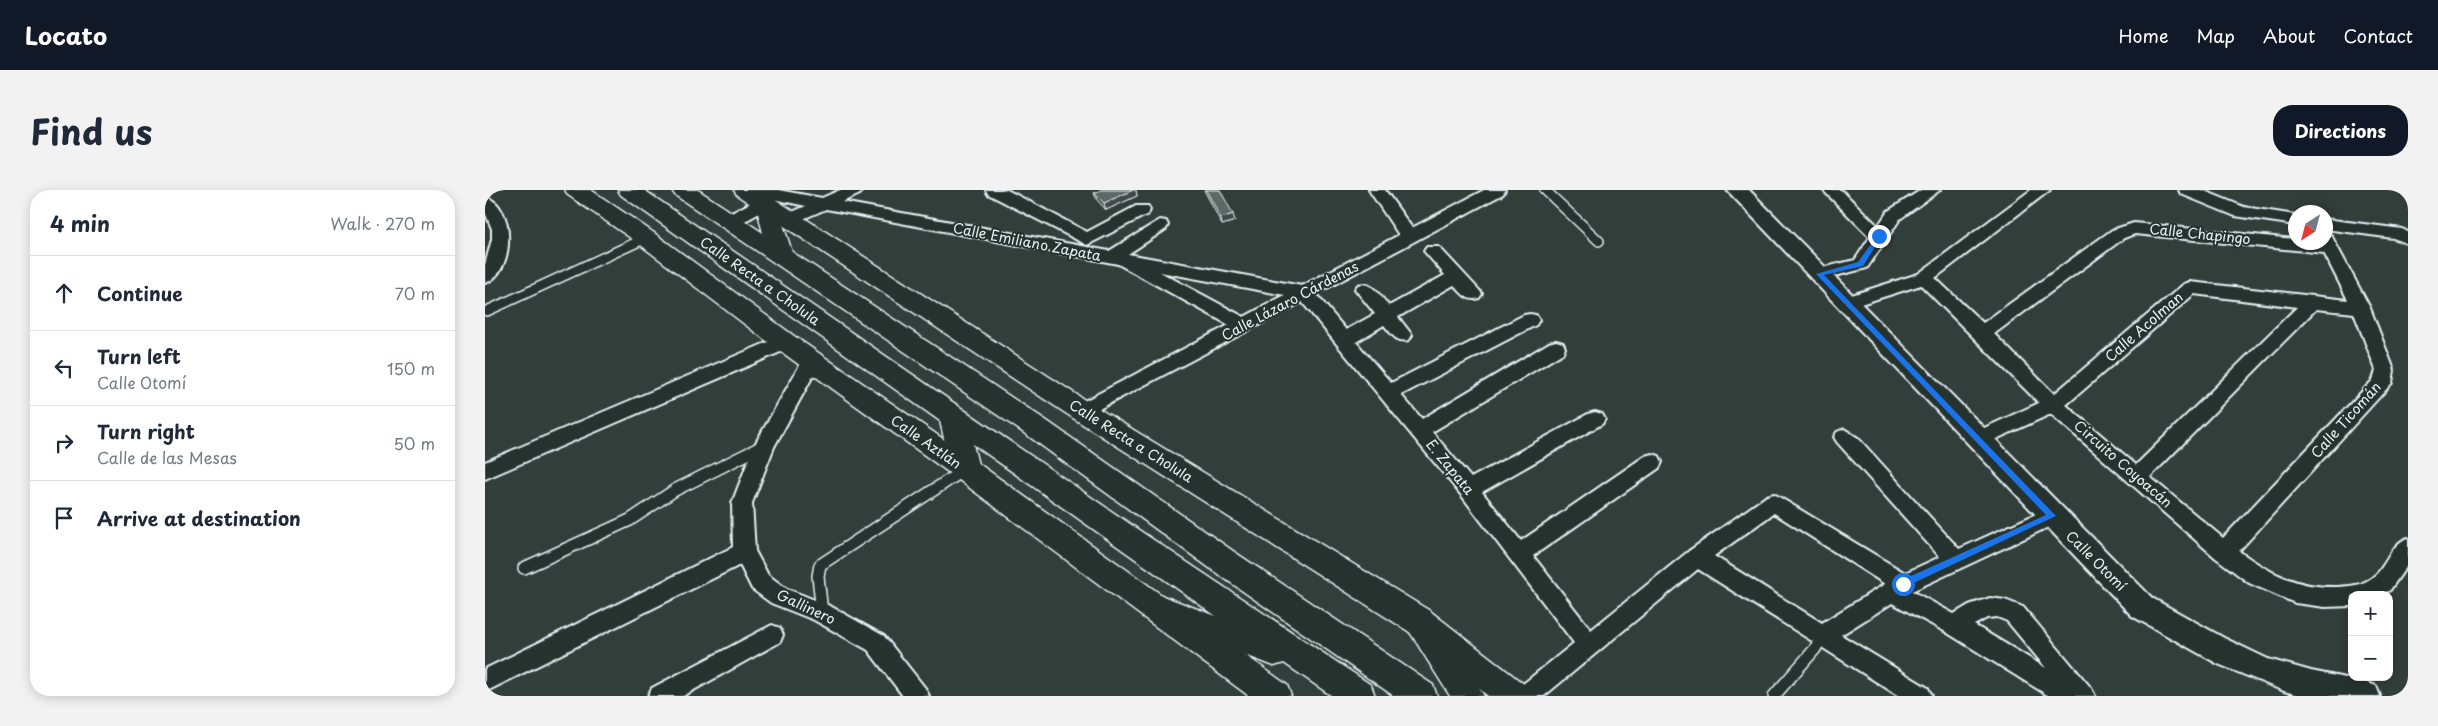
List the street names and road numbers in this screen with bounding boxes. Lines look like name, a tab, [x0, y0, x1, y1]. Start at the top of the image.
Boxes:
street label: Calle Emiliano Zapata	[951, 217, 1103, 266]
street label: Calle Chapingo	[2148, 218, 2252, 249]
street label: Calle Recta a Cholula	[696, 231, 825, 330]
street label: Calle Lázaro Cárdenas	[1218, 256, 1362, 346]
street label: Calle Acolman	[2100, 287, 2187, 367]
street label: Calle Ticomán	[2306, 377, 2386, 462]
street label: Calle Recta a Cholula	[1065, 394, 1197, 487]
street label: Calle Aztlán	[887, 409, 966, 474]
street label: Circuito Coyoacán	[2070, 415, 2177, 512]
street label: E. Zapata	[1421, 434, 1480, 499]
street label: Calle Otomí	[2061, 526, 2131, 596]
street label: Gallinero	[773, 584, 839, 629]

